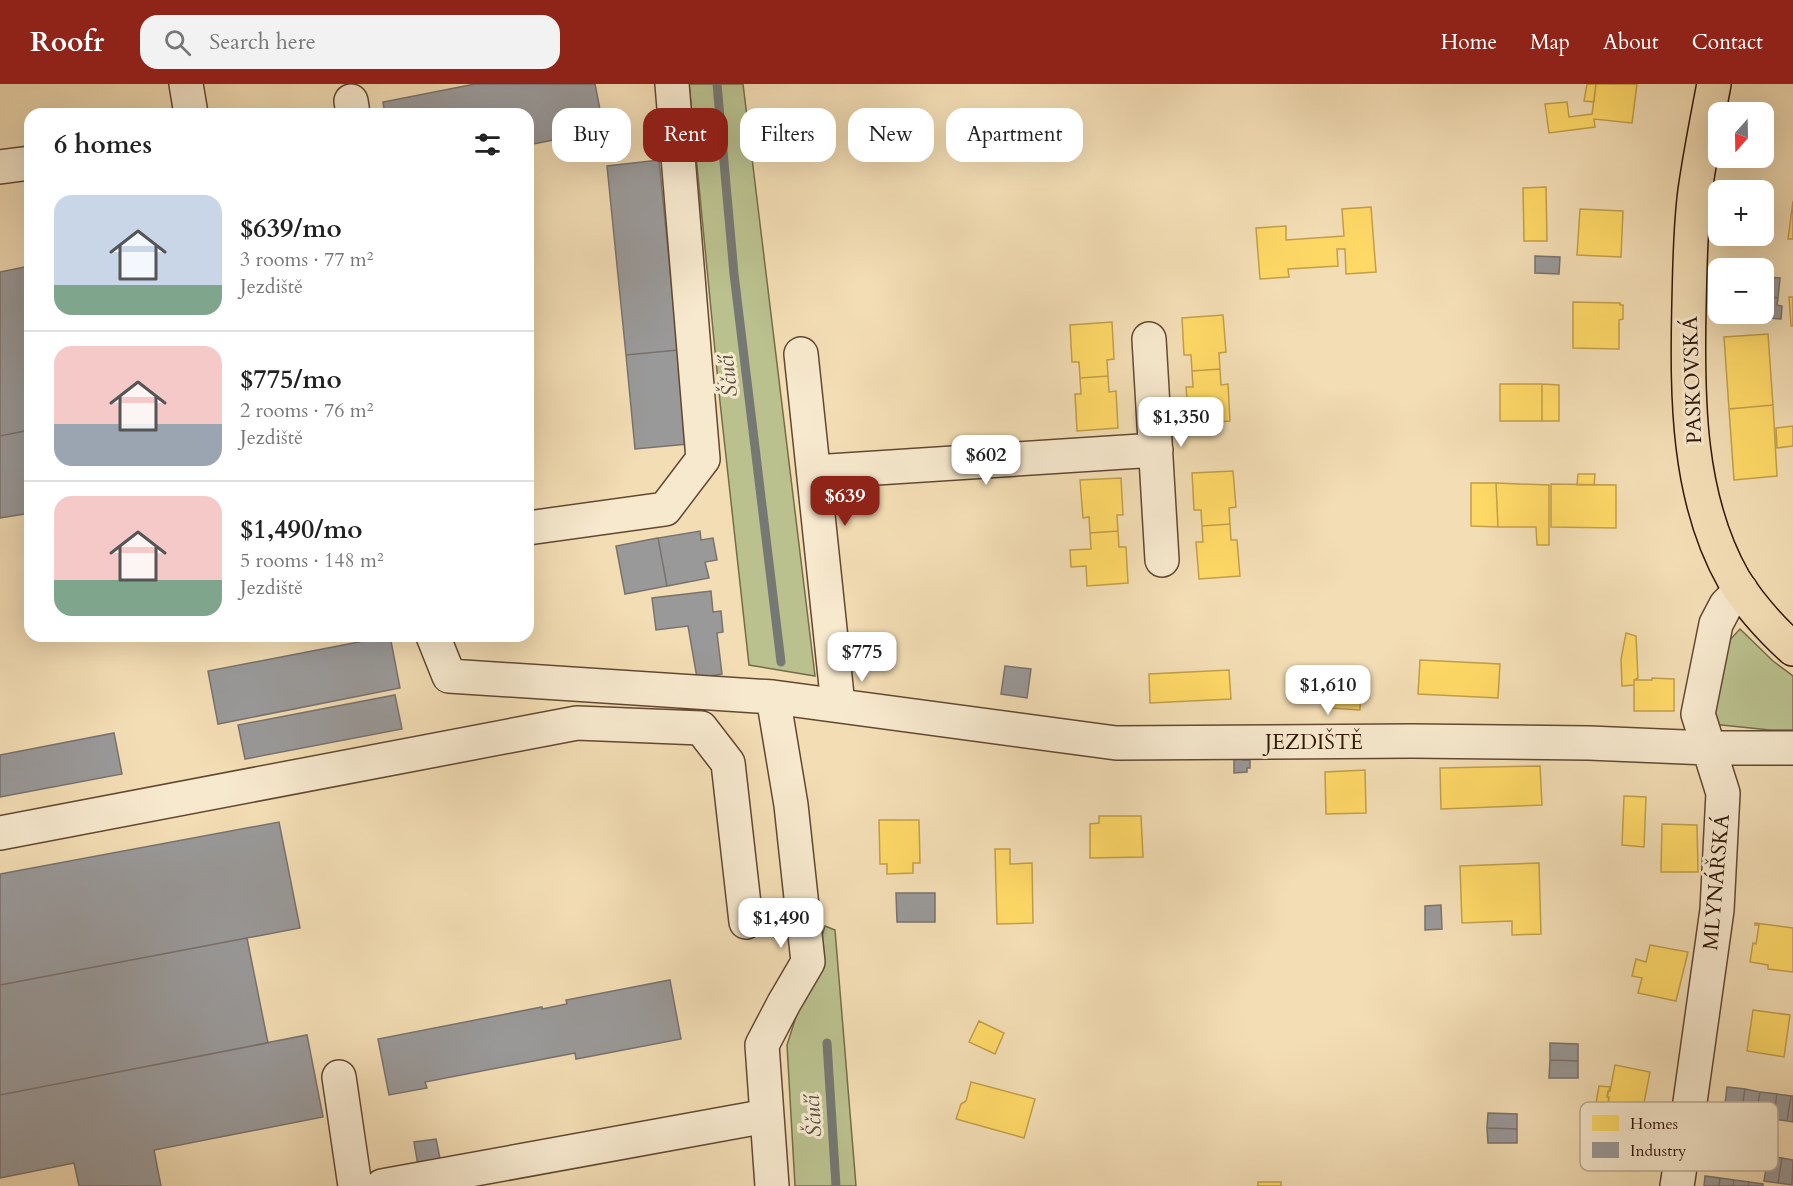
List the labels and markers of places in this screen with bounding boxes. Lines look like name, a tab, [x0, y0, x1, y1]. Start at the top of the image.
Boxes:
pin: $1,350	[1132, 397, 1230, 448]
pin: $602	[950, 435, 1022, 486]
pin: $639	[809, 476, 881, 527]
pin: $775	[826, 632, 898, 683]
pin: $1,610	[1279, 665, 1377, 716]
pin: $1,490	[732, 898, 830, 949]

